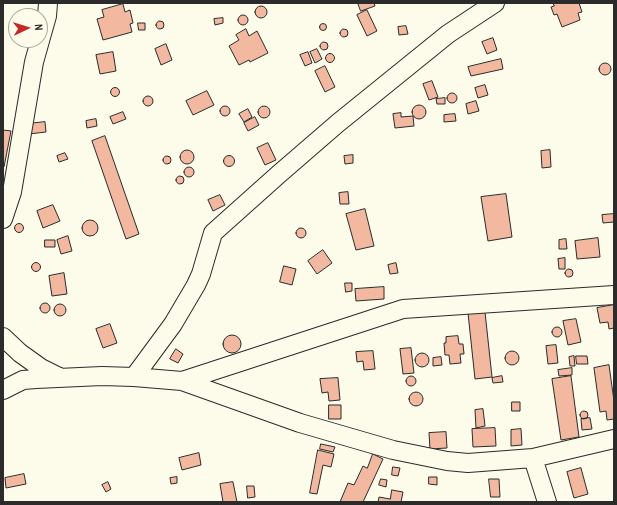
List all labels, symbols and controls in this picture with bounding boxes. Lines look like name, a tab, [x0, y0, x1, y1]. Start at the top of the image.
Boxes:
north arrow	[8, 8, 48, 48]
text: N	[32, 23, 46, 31]

